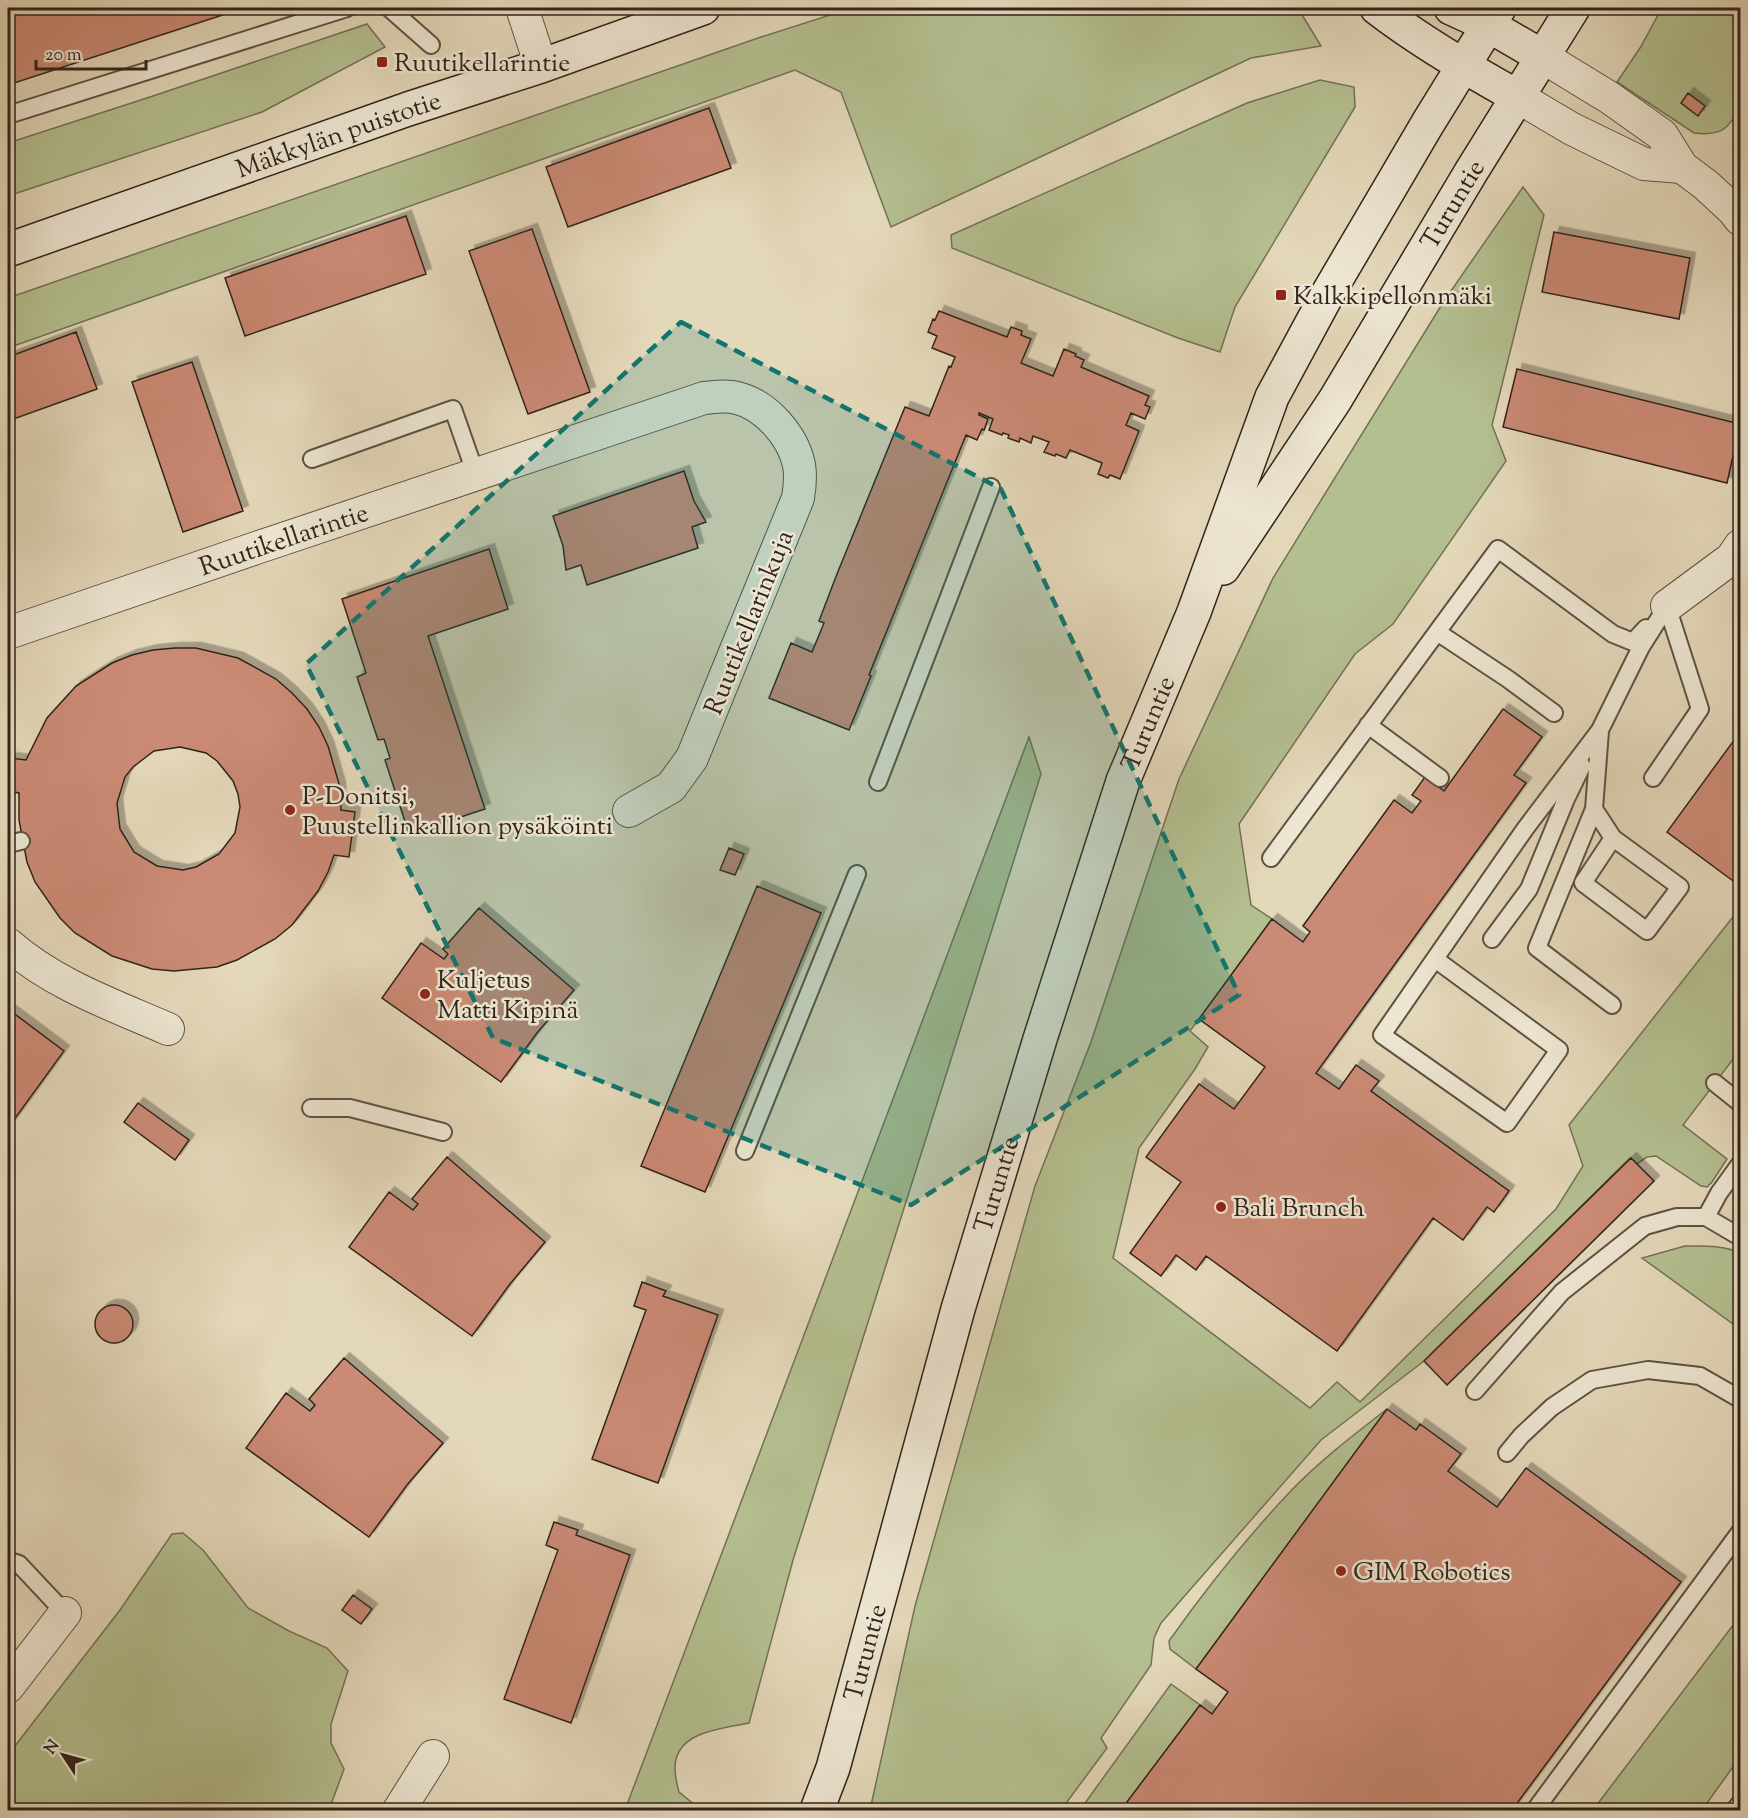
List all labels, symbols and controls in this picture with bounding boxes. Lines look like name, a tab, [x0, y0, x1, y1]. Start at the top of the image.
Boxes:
scale bar	[36, 33, 146, 71]
text: 20 m	[45, 43, 82, 69]
place label: Ruutikellarintie	[394, 46, 570, 83]
marker: Ruutikellarintie	[375, 55, 389, 69]
street label: Mäkkylän puistotie	[231, 83, 446, 189]
street label: Turuntie	[1413, 153, 1495, 257]
place label: Kalkkipellonmäki	[1293, 279, 1492, 316]
marker: Kalkkipellonmäki	[1274, 288, 1288, 302]
street label: Ruutikellarintie	[195, 496, 374, 587]
street label: Ruutikellarinkuja	[696, 525, 804, 721]
street label: Turuntie	[1114, 671, 1186, 777]
place label: P-Donitsi, Puustellinkallion pysäköinti	[302, 779, 613, 846]
marker: P-Donitsi, Puustellinkallion pysäköinti	[283, 803, 297, 817]
place label: Kuljetus Matti Kipinä	[437, 963, 579, 1030]
marker: Kuljetus Matti Kipinä	[418, 987, 432, 1001]
street label: Turuntie	[966, 1132, 1030, 1238]
place label: Bali Brunch	[1233, 1191, 1365, 1228]
marker: Bali Brunch	[1214, 1200, 1228, 1214]
place label: GIM Robotics	[1353, 1555, 1511, 1592]
marker: GIM Robotics	[1334, 1564, 1348, 1578]
street label: Turuntie	[836, 1600, 898, 1706]
north arrow	[33, 1725, 93, 1785]
text: N	[40, 1736, 66, 1760]

